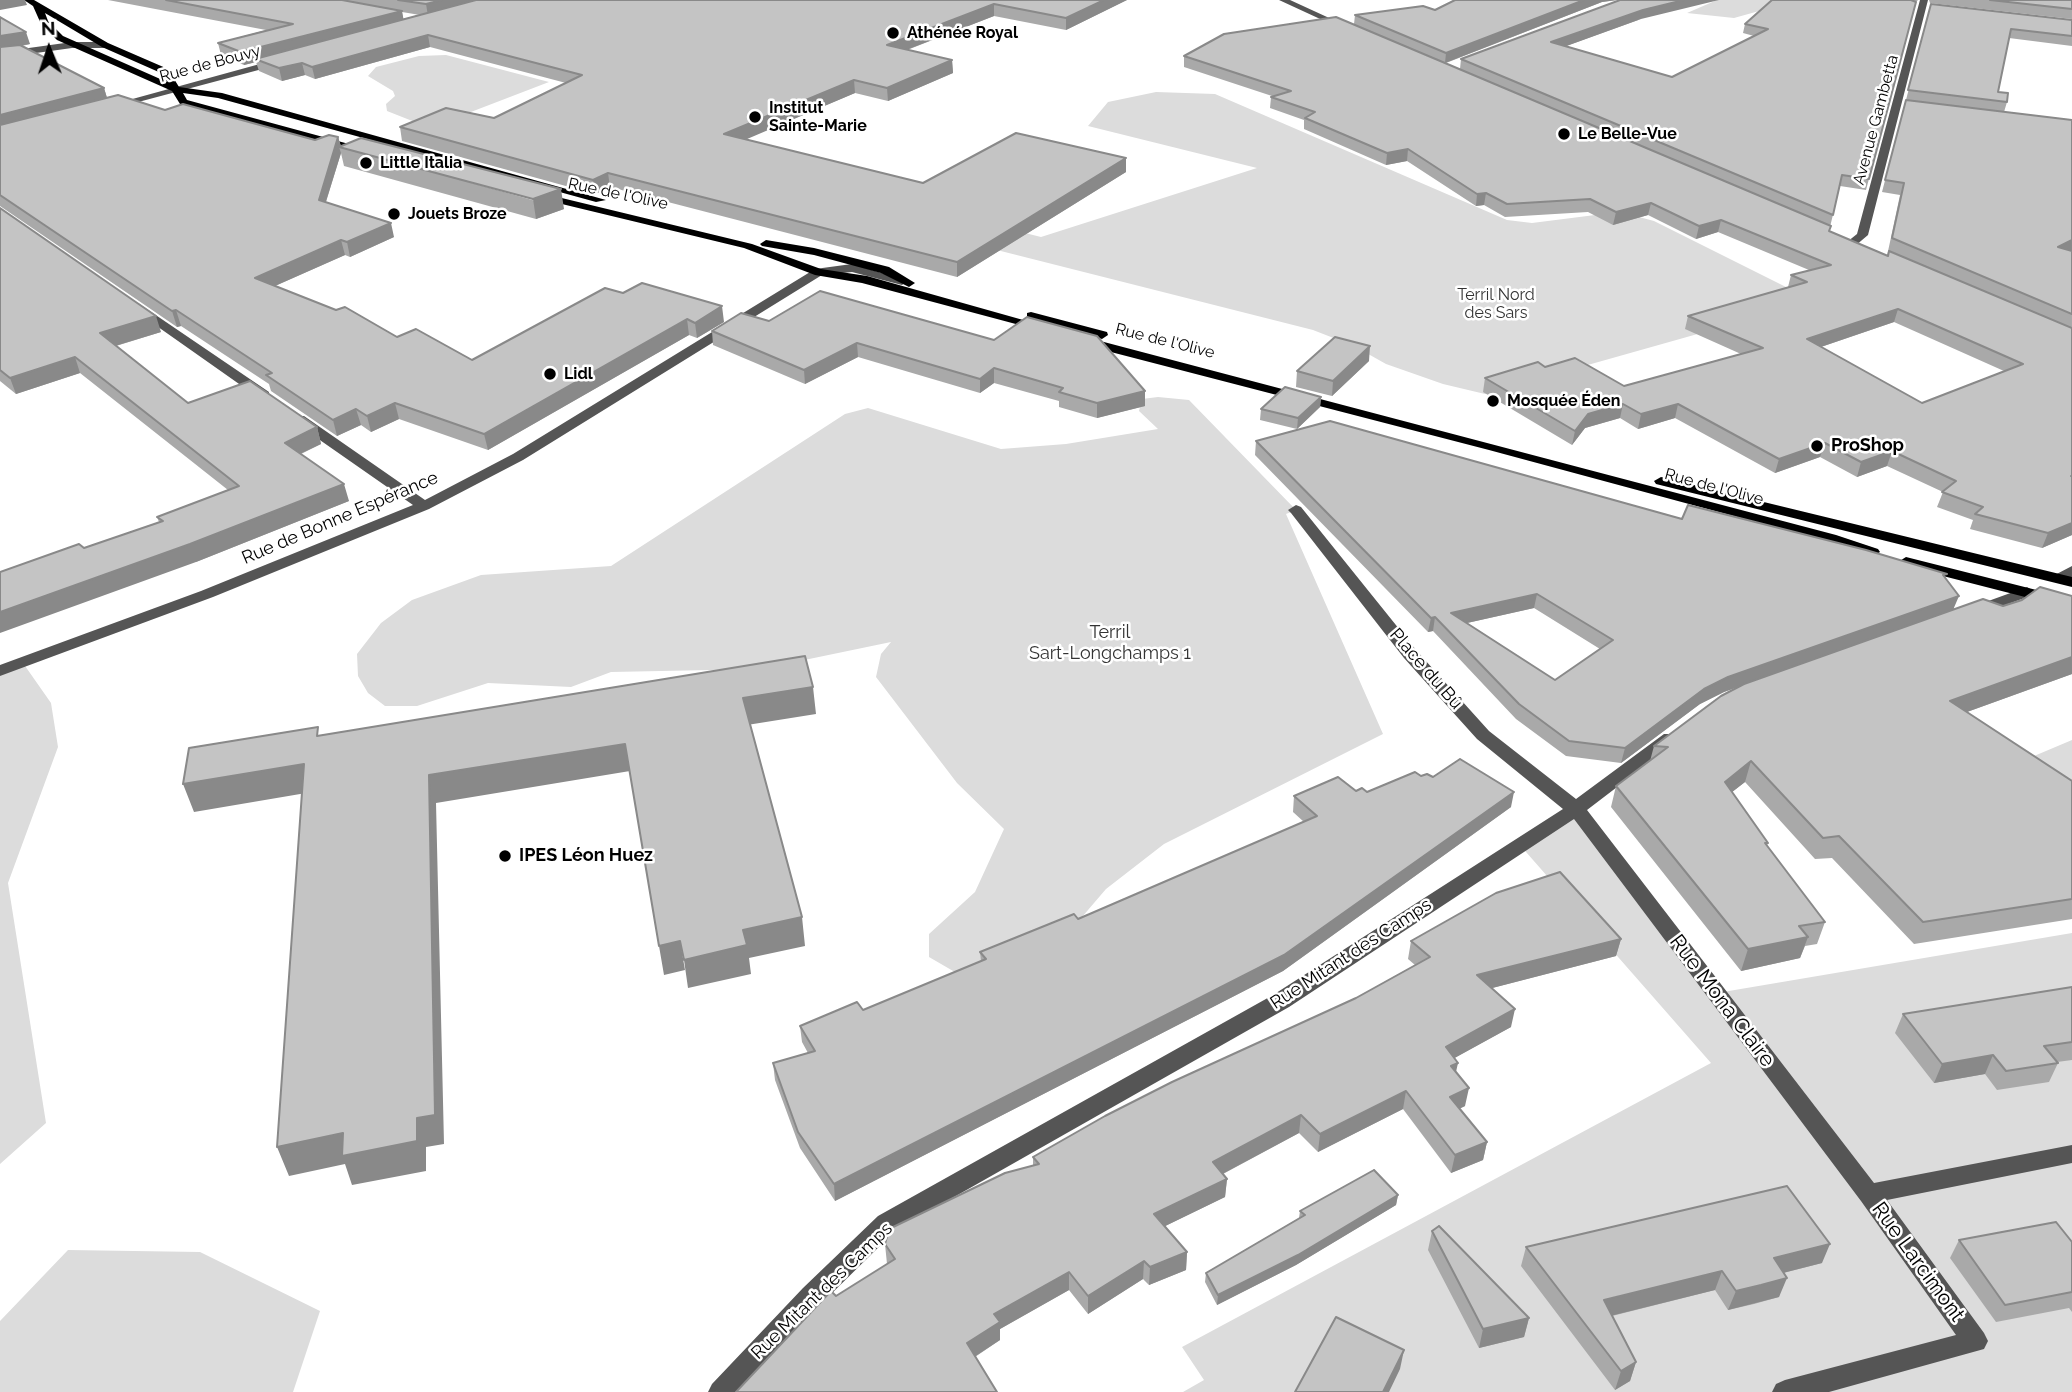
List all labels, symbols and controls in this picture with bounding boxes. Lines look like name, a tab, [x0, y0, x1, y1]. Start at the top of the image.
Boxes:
north arrow	[14, 14, 84, 84]
text: N	[41, 17, 56, 39]
place label: Athénée Royal	[907, 23, 1018, 43]
marker: Athénée Royal	[885, 25, 901, 41]
street label: Rue de Bouvy	[157, 41, 263, 87]
street label: Avenue Gambetta	[1849, 53, 1903, 187]
place label: Institut Sainte-Marie	[769, 98, 867, 136]
marker: Institut Sainte-Marie	[747, 109, 763, 125]
place label: Le Belle-Vue	[1578, 124, 1677, 144]
marker: Le Belle-Vue	[1556, 126, 1572, 142]
place label: Little Italia	[380, 153, 462, 173]
marker: Little Italia	[358, 155, 374, 171]
street label: Rue de l'Olive	[566, 174, 670, 214]
place label: Jouets Broze	[408, 204, 507, 224]
marker: Jouets Broze	[386, 206, 402, 222]
park label: Terril Nord des Sars	[1457, 285, 1535, 323]
street label: Rue de l'Olive	[1113, 319, 1217, 363]
place label: Lidl	[564, 364, 593, 384]
marker: Lidl	[542, 366, 558, 382]
place label: Mosquée Éden	[1507, 391, 1620, 411]
marker: Mosquée Éden	[1485, 393, 1501, 409]
place label: ProShop	[1831, 435, 1904, 457]
marker: ProShop	[1809, 438, 1825, 454]
street label: Rue de l'Olive	[1663, 465, 1765, 509]
street label: Rue de Bonne Espérance	[239, 467, 441, 569]
park label: Terril Sart-Longchamps 1	[1029, 622, 1191, 664]
street label: Place du Bû	[1385, 624, 1467, 714]
place label: IPES Léon Huez	[519, 845, 653, 867]
marker: IPES Léon Huez	[497, 848, 513, 864]
street label: Rue Mitant des Camps	[1266, 894, 1436, 1014]
street label: Rue Mona Claire	[1664, 930, 1780, 1072]
street label: Rue Larcimont	[1866, 1197, 1970, 1327]
street label: Rue Mitant des Camps	[747, 1218, 897, 1364]

